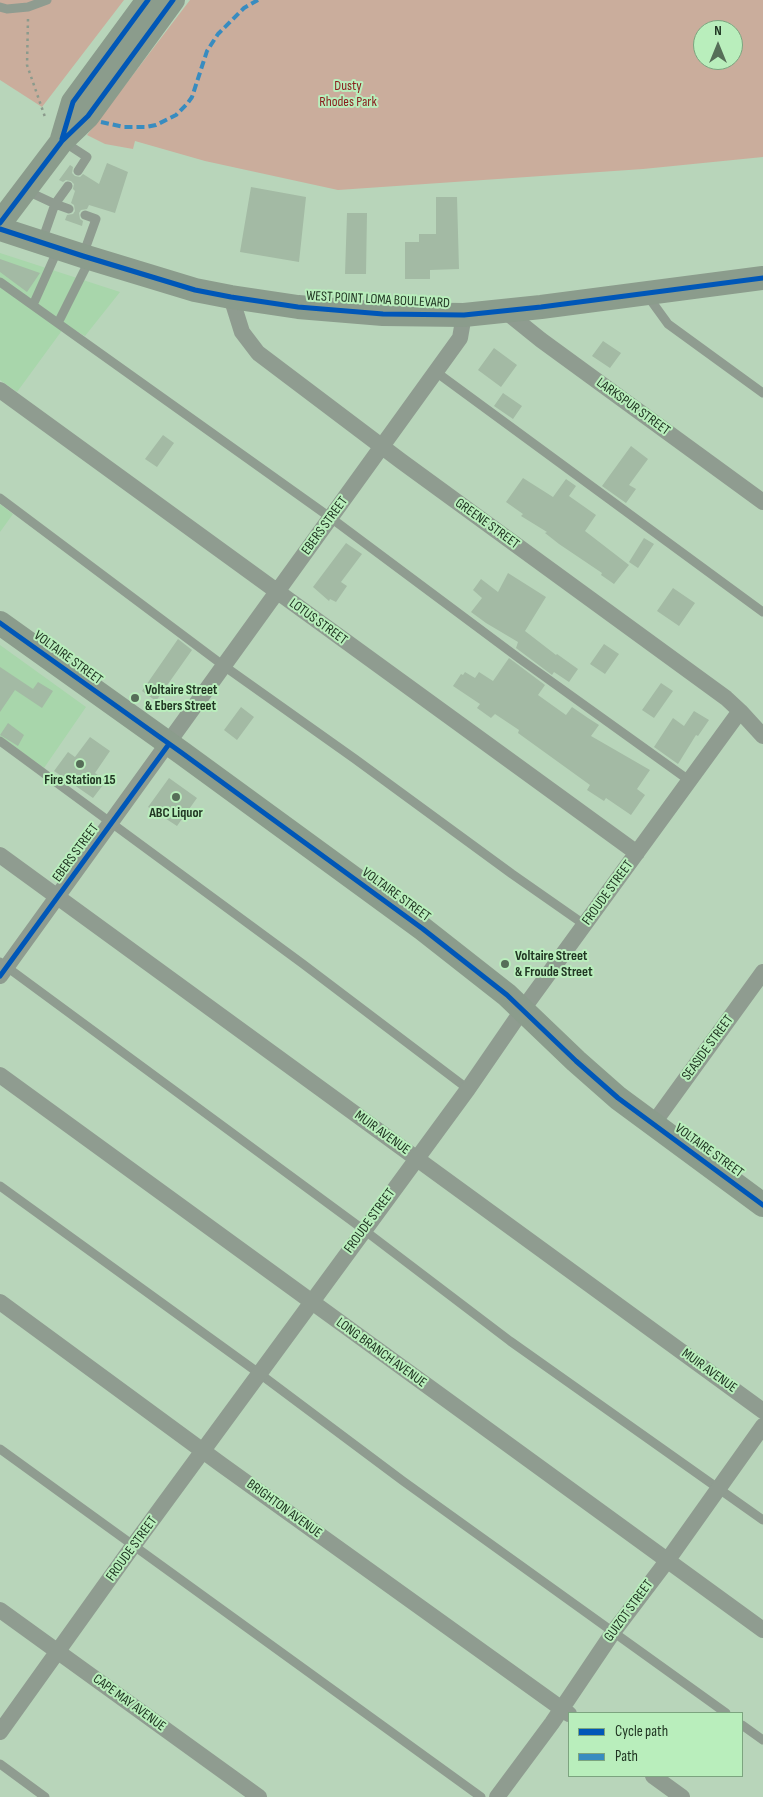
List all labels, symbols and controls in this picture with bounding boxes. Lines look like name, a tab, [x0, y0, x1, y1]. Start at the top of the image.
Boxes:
north arrow	[693, 20, 743, 70]
text: N	[714, 22, 722, 39]
park label: Dusty Rhodes Park	[319, 78, 377, 110]
street label: WEST POINT LOMA BOULEVARD	[306, 288, 450, 312]
street label: LARKSPUR STREET	[593, 375, 673, 439]
street label: EBERS STREET	[298, 494, 352, 558]
street label: GREENE STREET	[452, 495, 522, 553]
street label: LOTUS STREET	[286, 595, 350, 649]
street label: VOLTAIRE STREET	[30, 627, 106, 689]
place label: Voltaire Street & Ebers Street	[145, 682, 217, 714]
marker: Voltaire Street & Ebers Street	[129, 692, 141, 704]
marker: Fire Station 15	[74, 758, 86, 770]
place label: Fire Station 15	[44, 772, 116, 788]
marker: ABC Liquor	[170, 791, 182, 803]
place label: ABC Liquor	[149, 805, 203, 821]
street label: EBERS STREET	[49, 821, 103, 885]
street label: FROUDE STREET	[579, 857, 637, 929]
street label: VOLTAIRE STREET	[358, 864, 434, 926]
place label: Voltaire Street & Froude Street	[515, 948, 593, 980]
marker: Voltaire Street & Froude Street	[499, 958, 511, 970]
street label: SEASIDE STREET	[679, 1012, 737, 1084]
street label: MUIR AVENUE	[351, 1107, 413, 1159]
street label: VOLTAIRE STREET	[671, 1120, 747, 1182]
street label: FROUDE STREET	[341, 1185, 399, 1257]
street label: LONG BRANCH AVENUE	[333, 1315, 429, 1391]
street label: MUIR AVENUE	[678, 1345, 740, 1397]
street label: BRIGHTON AVENUE	[243, 1476, 325, 1542]
street label: FROUDE STREET	[103, 1513, 161, 1585]
street label: GUIZOT STREET	[601, 1577, 657, 1645]
street label: CAPE MAY AVENUE	[89, 1671, 169, 1735]
legend	[568, 1712, 743, 1777]
text: Cycle path	[615, 1722, 668, 1741]
text: Path	[615, 1747, 638, 1766]

